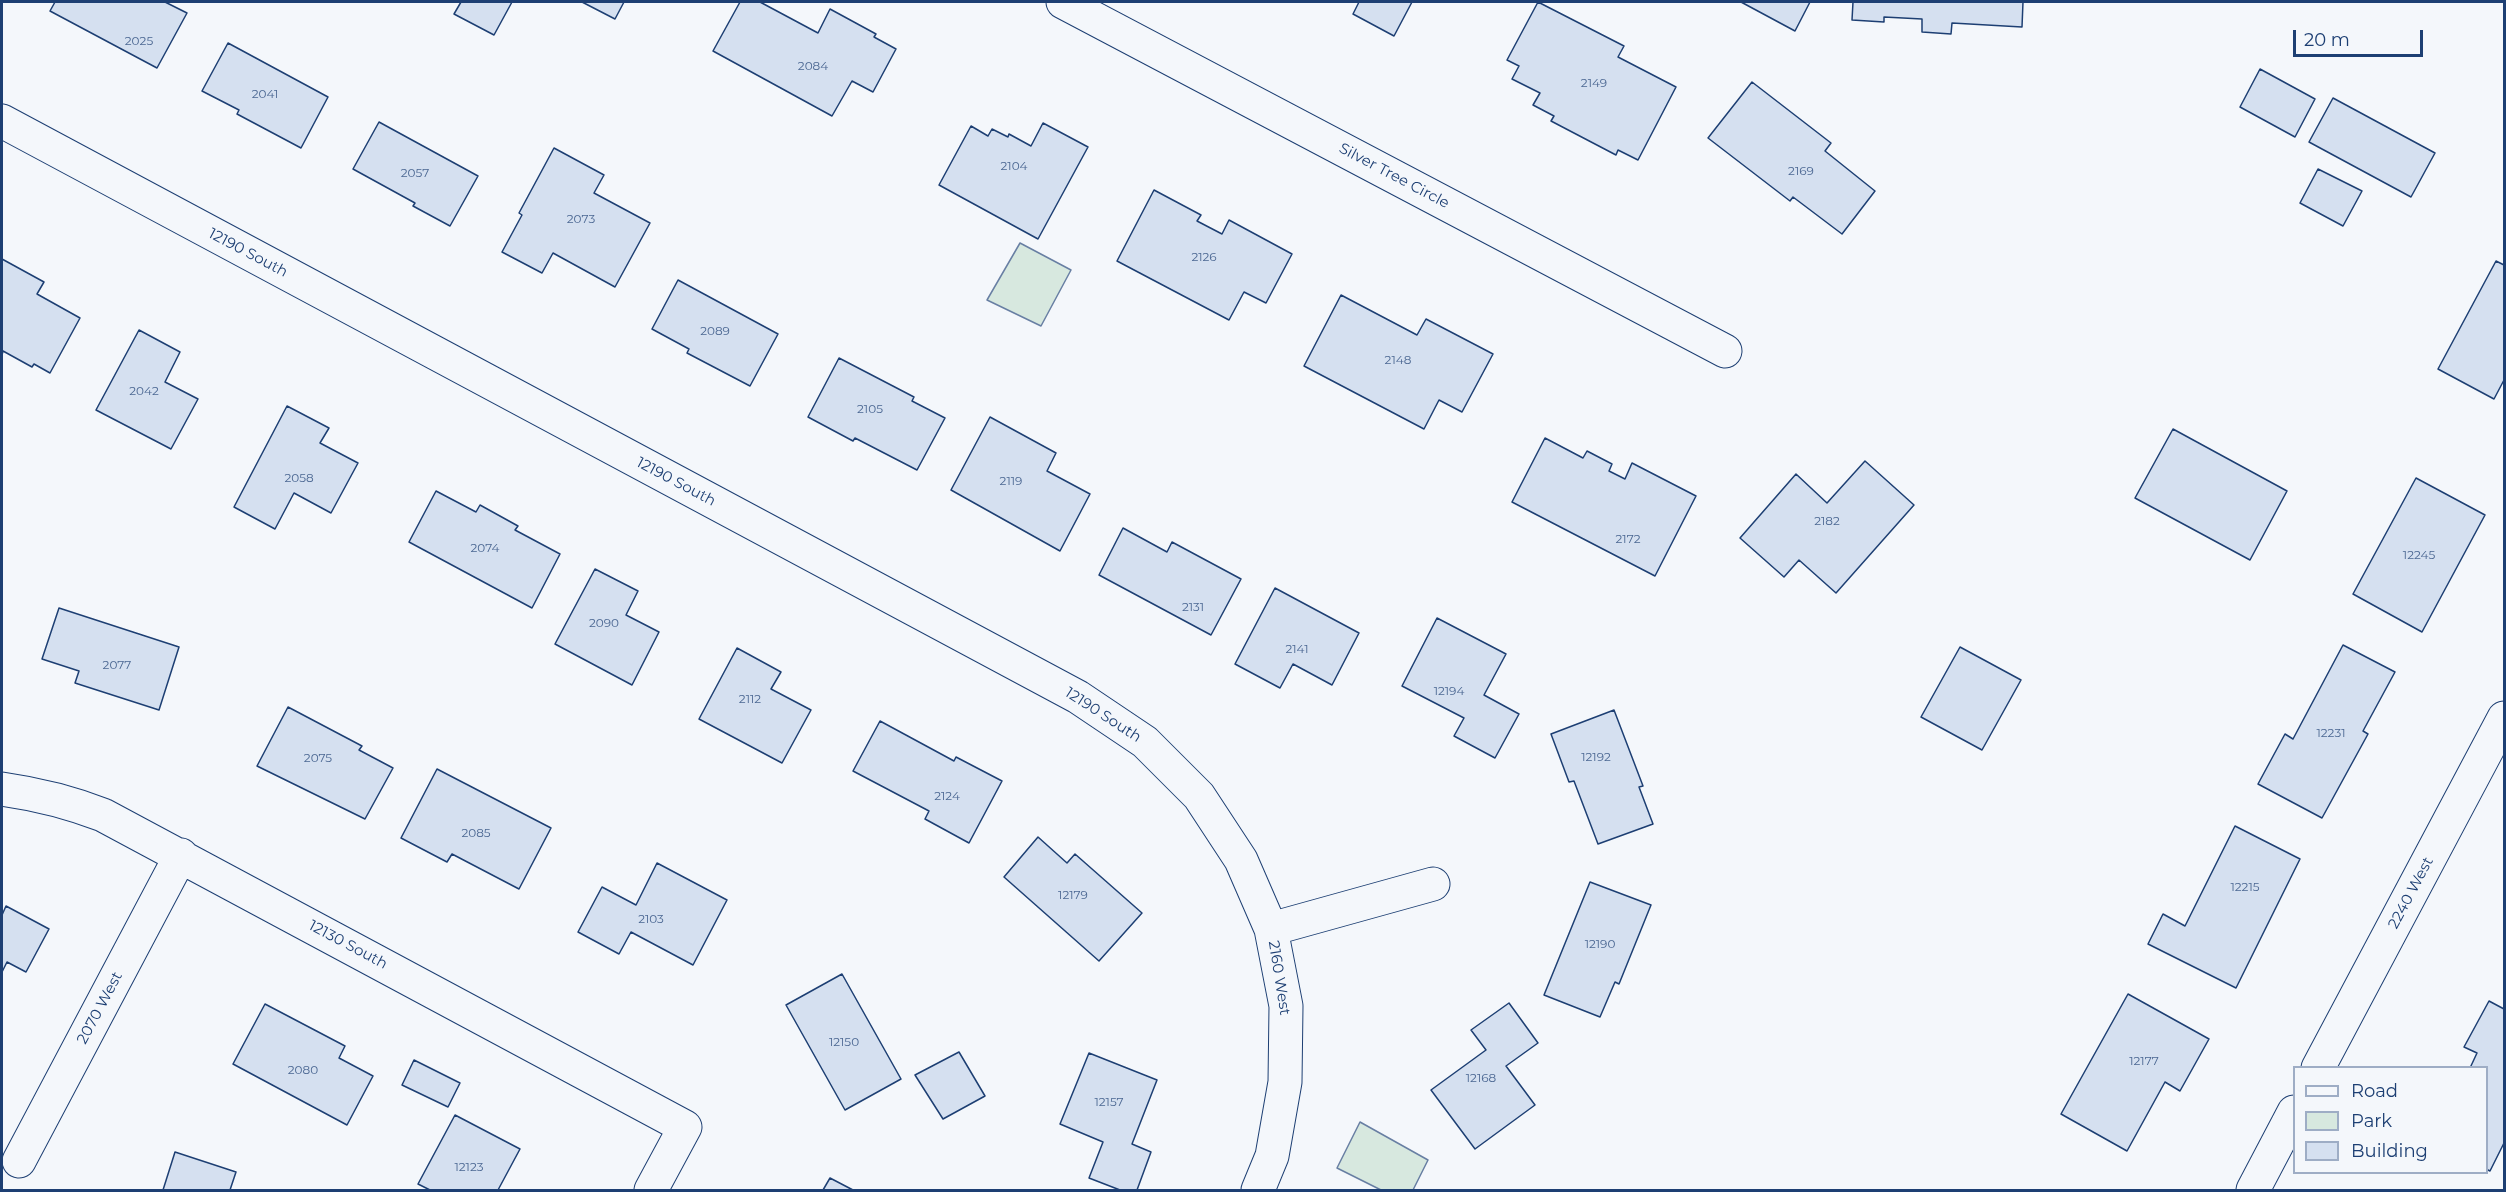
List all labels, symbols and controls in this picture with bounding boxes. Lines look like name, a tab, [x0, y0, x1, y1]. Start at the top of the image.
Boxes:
scale bar	[2296, 18, 2426, 56]
text: 20 m	[2304, 29, 2350, 51]
house number: 2025	[125, 34, 153, 48]
house number: 2084	[798, 59, 828, 73]
house number: 2149	[1581, 76, 1607, 90]
house number: 2041	[252, 87, 278, 101]
street label: Silver Tree Circle	[1336, 139, 1452, 213]
house number: 2104	[1000, 159, 1028, 173]
house number: 2169	[1788, 164, 1814, 178]
house number: 2057	[401, 166, 429, 180]
house number: 2073	[567, 212, 595, 226]
street label: 12190 South	[205, 225, 291, 281]
house number: 2126	[1191, 250, 1217, 264]
house number: 2089	[700, 324, 730, 338]
house number: 2148	[1385, 353, 1411, 367]
house number: 2042	[129, 384, 159, 398]
house number: 2105	[857, 402, 883, 416]
street label: 12190 South	[633, 454, 719, 510]
house number: 2058	[284, 471, 314, 485]
house number: 2119	[1000, 474, 1022, 488]
house number: 2182	[1814, 514, 1840, 528]
house number: 2172	[1615, 532, 1641, 546]
house number: 2074	[471, 541, 499, 555]
house number: 12245	[2403, 548, 2435, 562]
house number: 2131	[1182, 600, 1204, 614]
house number: 2090	[589, 616, 619, 630]
house number: 2141	[1285, 642, 1309, 656]
house number: 2077	[103, 658, 131, 672]
street label: 12190 South	[1061, 684, 1145, 746]
house number: 12194	[1434, 684, 1464, 698]
house number: 2112	[739, 692, 761, 706]
house number: 12231	[2316, 726, 2346, 740]
house number: 12192	[1581, 750, 1611, 764]
house number: 2075	[304, 751, 332, 765]
house number: 2124	[934, 789, 960, 803]
house number: 2085	[461, 826, 491, 840]
street label: 2240 West	[2385, 854, 2437, 932]
house number: 12215	[2230, 880, 2260, 894]
house number: 12179	[1058, 888, 1088, 902]
house number: 2103	[638, 912, 664, 926]
street label: 12130 South	[306, 917, 390, 973]
house number: 12190	[1585, 937, 1615, 951]
street label: 2160 West	[1264, 939, 1294, 1017]
street label: 2070 West	[74, 969, 126, 1047]
house number: 12150	[829, 1035, 859, 1049]
house number: 12177	[2129, 1054, 2159, 1068]
house number: 2080	[288, 1063, 318, 1077]
legend	[2293, 1066, 2488, 1174]
house number: 12168	[1466, 1071, 1496, 1085]
text: Road	[2351, 1080, 2398, 1102]
house number: 12157	[1094, 1095, 1124, 1109]
text: Park	[2351, 1110, 2392, 1132]
text: Building	[2351, 1140, 2428, 1162]
house number: 12123	[454, 1160, 484, 1174]

